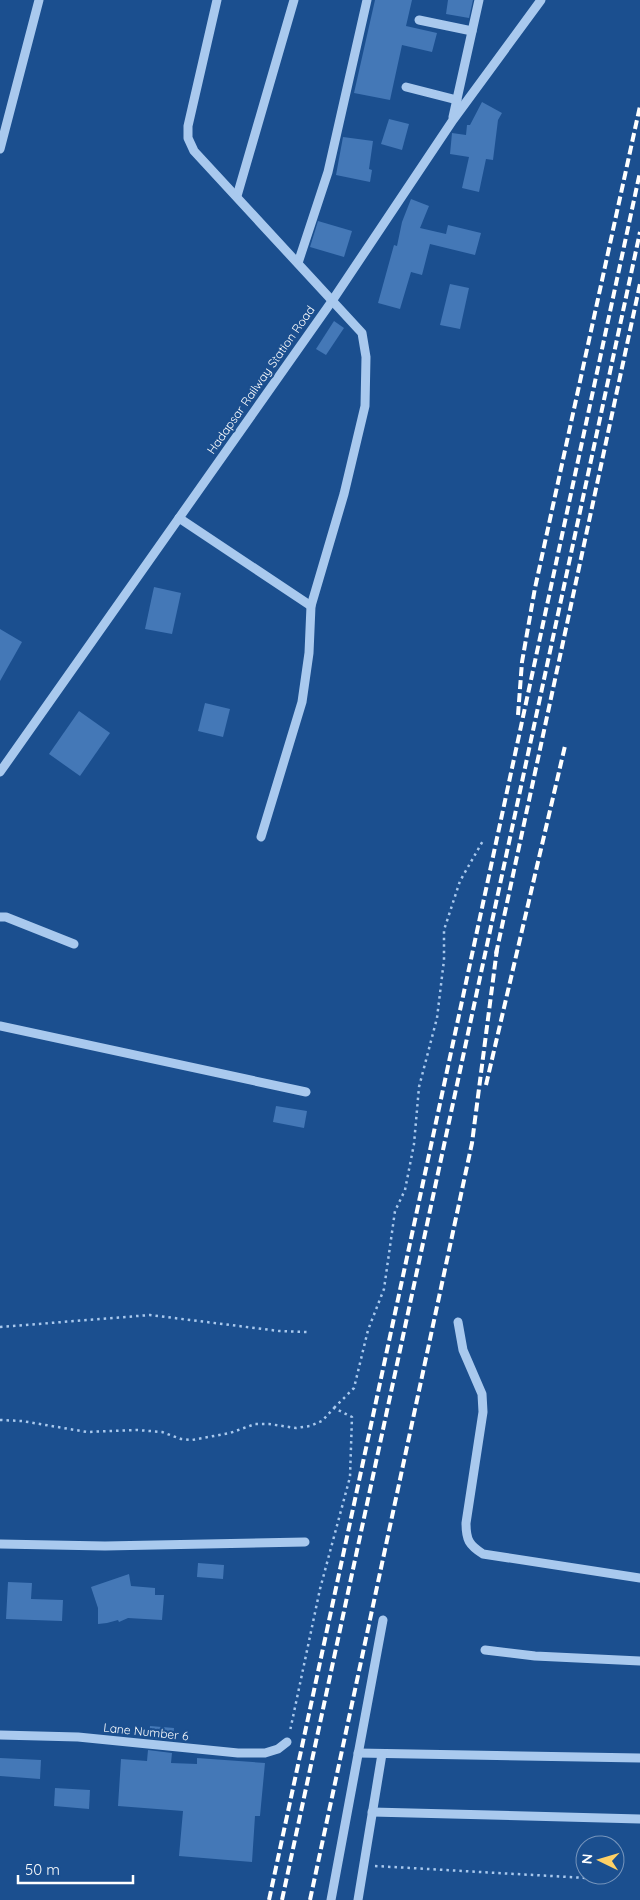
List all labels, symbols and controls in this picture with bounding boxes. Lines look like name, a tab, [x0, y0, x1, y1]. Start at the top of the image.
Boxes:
street label: Hadapsar Railway Station Road	[204, 303, 318, 457]
street label: Lane Number 6	[103, 1720, 190, 1743]
north arrow	[575, 1835, 625, 1885]
scale bar	[18, 1852, 132, 1884]
text: N	[578, 1853, 596, 1865]
text: 50 m	[25, 1860, 60, 1879]

